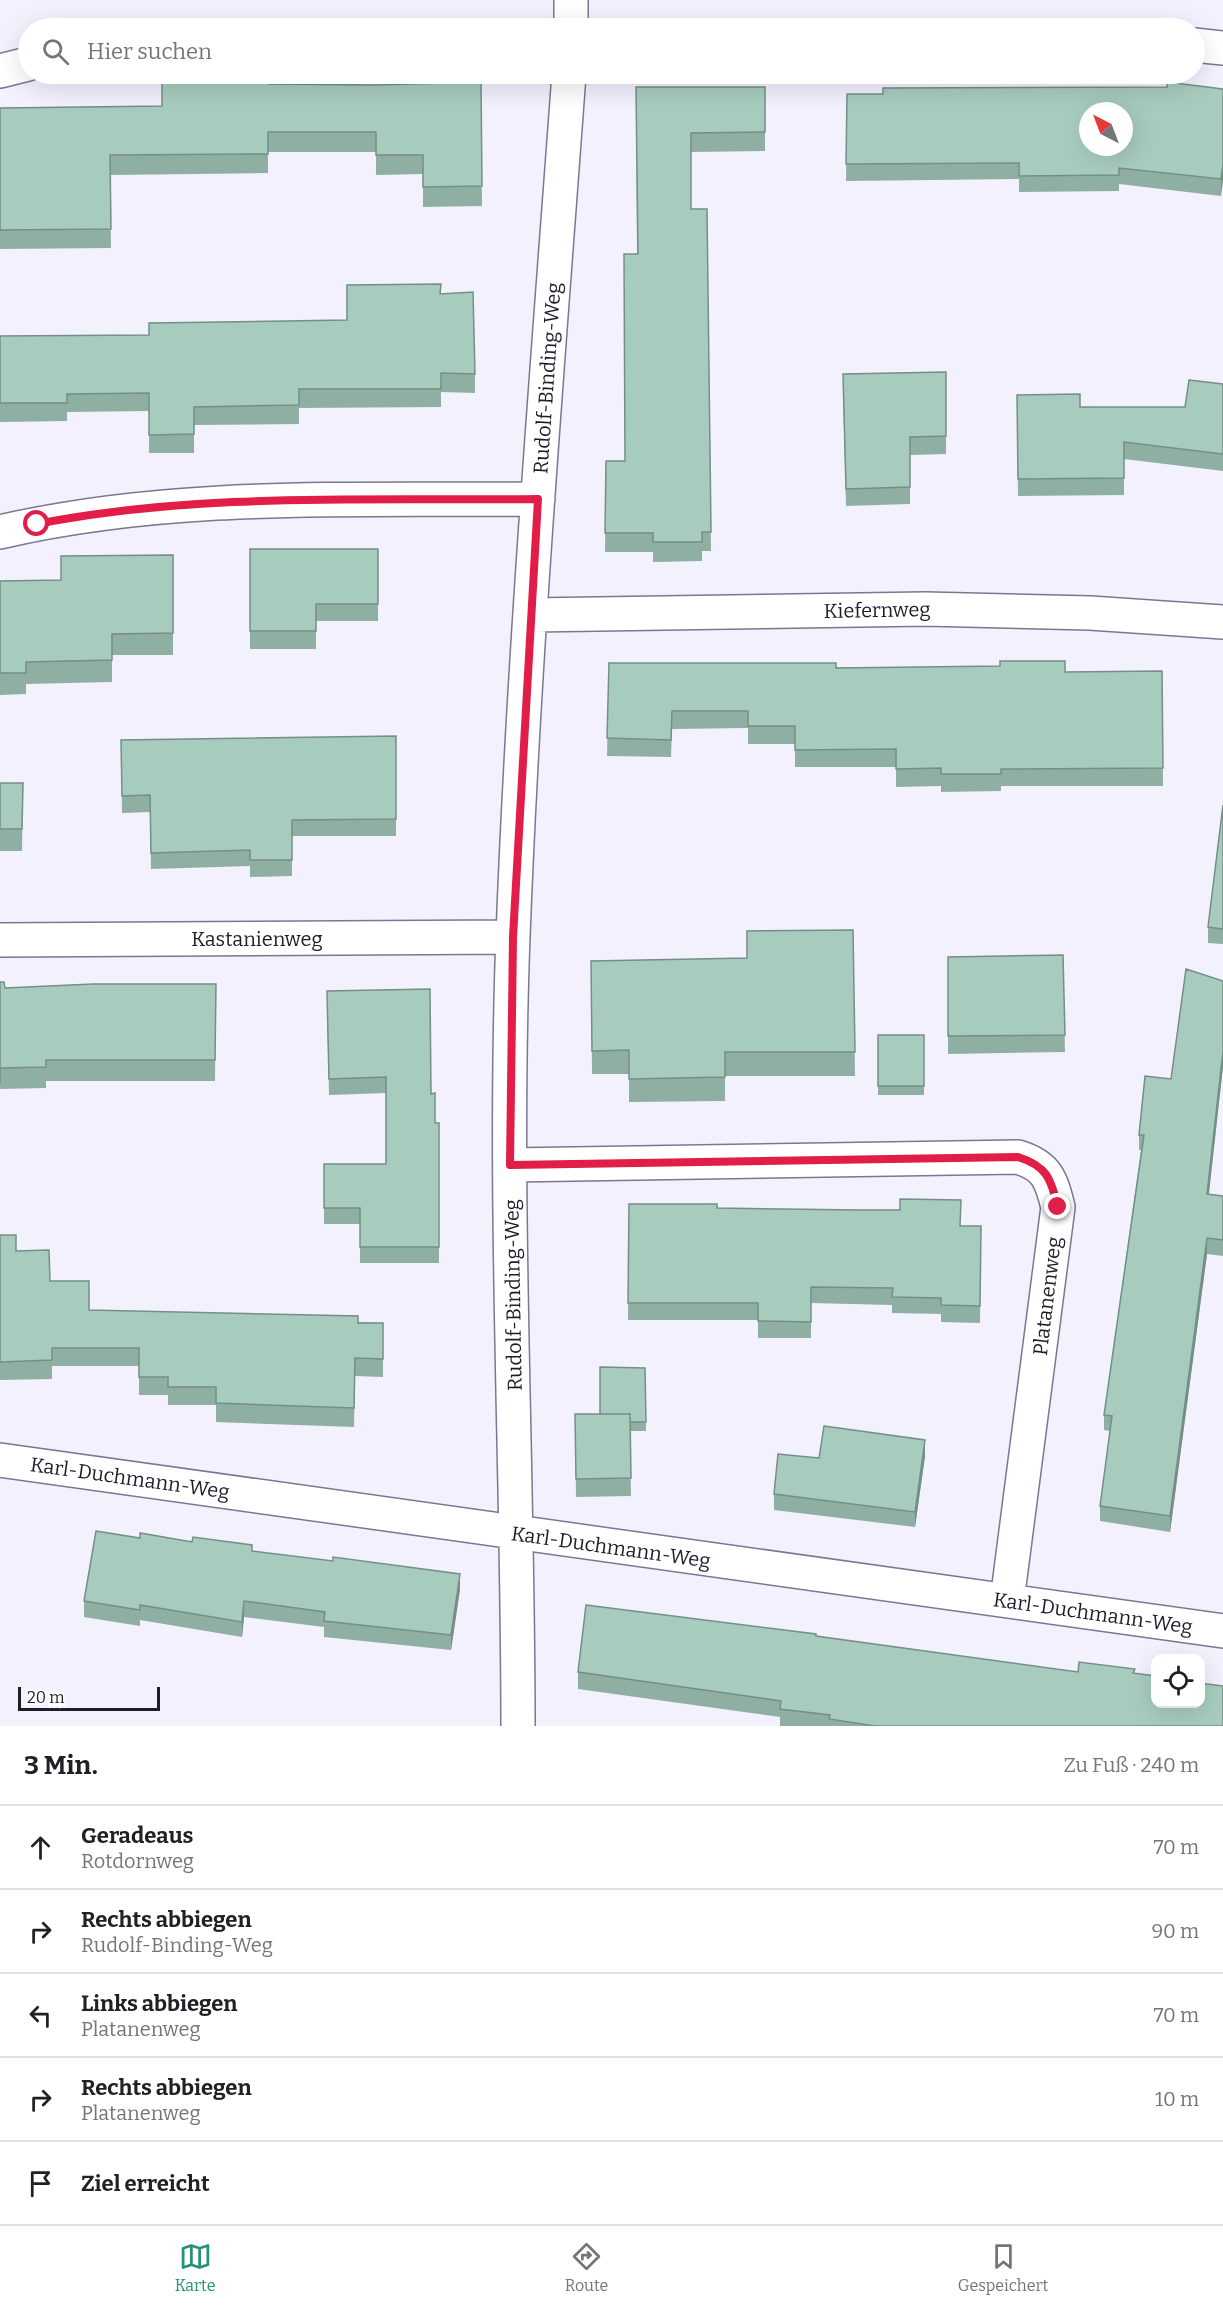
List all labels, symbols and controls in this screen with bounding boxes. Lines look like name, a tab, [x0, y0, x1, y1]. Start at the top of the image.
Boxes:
search box	[18, 18, 1205, 84]
icon: search	[39, 35, 72, 68]
text: Hier suchen	[87, 38, 212, 65]
north arrow	[1079, 102, 1133, 156]
street label: Rudolf-Binding-Weg	[528, 281, 566, 475]
route start	[23, 510, 49, 536]
street label: Kiefernweg	[823, 597, 931, 623]
street label: Kastanienweg	[191, 927, 323, 951]
route end	[1044, 1193, 1070, 1219]
street label: Rudolf-Binding-Weg	[499, 1199, 527, 1391]
street label: Platanenweg	[1028, 1235, 1066, 1357]
street label: Karl-Duchmann-Weg	[29, 1452, 231, 1504]
street label: Karl-Duchmann-Weg	[510, 1521, 712, 1573]
street label: Karl-Duchmann-Weg	[992, 1587, 1194, 1639]
map controls	[1151, 1654, 1205, 1708]
button: locate	[1151, 1654, 1205, 1708]
scale bar	[18, 1684, 160, 1712]
text: 20 m	[27, 1688, 64, 1707]
text: 3 Min.	[24, 1750, 98, 1781]
text: Zu Fuß · 240 m	[1064, 1753, 1199, 1777]
text: Geradeaus	[81, 1822, 193, 1849]
icon: ahead	[24, 1831, 57, 1864]
text: 70 m	[1153, 1835, 1199, 1859]
text: Rotdornweg	[81, 1849, 194, 1873]
text: Rechts abbiegen	[81, 1906, 252, 1933]
icon: right	[24, 1915, 57, 1948]
text: 90 m	[1151, 1919, 1199, 1943]
text: Rudolf-Binding-Weg	[81, 1933, 273, 1957]
text: Links abbiegen	[81, 1990, 238, 2017]
icon: left	[24, 1999, 57, 2032]
text: 70 m	[1153, 2003, 1199, 2027]
text: Platanenweg	[81, 2017, 201, 2041]
text: Rechts abbiegen	[81, 2074, 252, 2101]
icon: right	[24, 2083, 57, 2116]
text: 10 m	[1155, 2087, 1199, 2111]
text: Platanenweg	[81, 2101, 201, 2125]
icon: arrive	[24, 2167, 57, 2200]
text: Ziel erreicht	[81, 2170, 210, 2197]
tab: Karte	[175, 2240, 215, 2295]
tab: Route	[565, 2240, 608, 2295]
tab: Gespeichert	[958, 2240, 1048, 2295]

